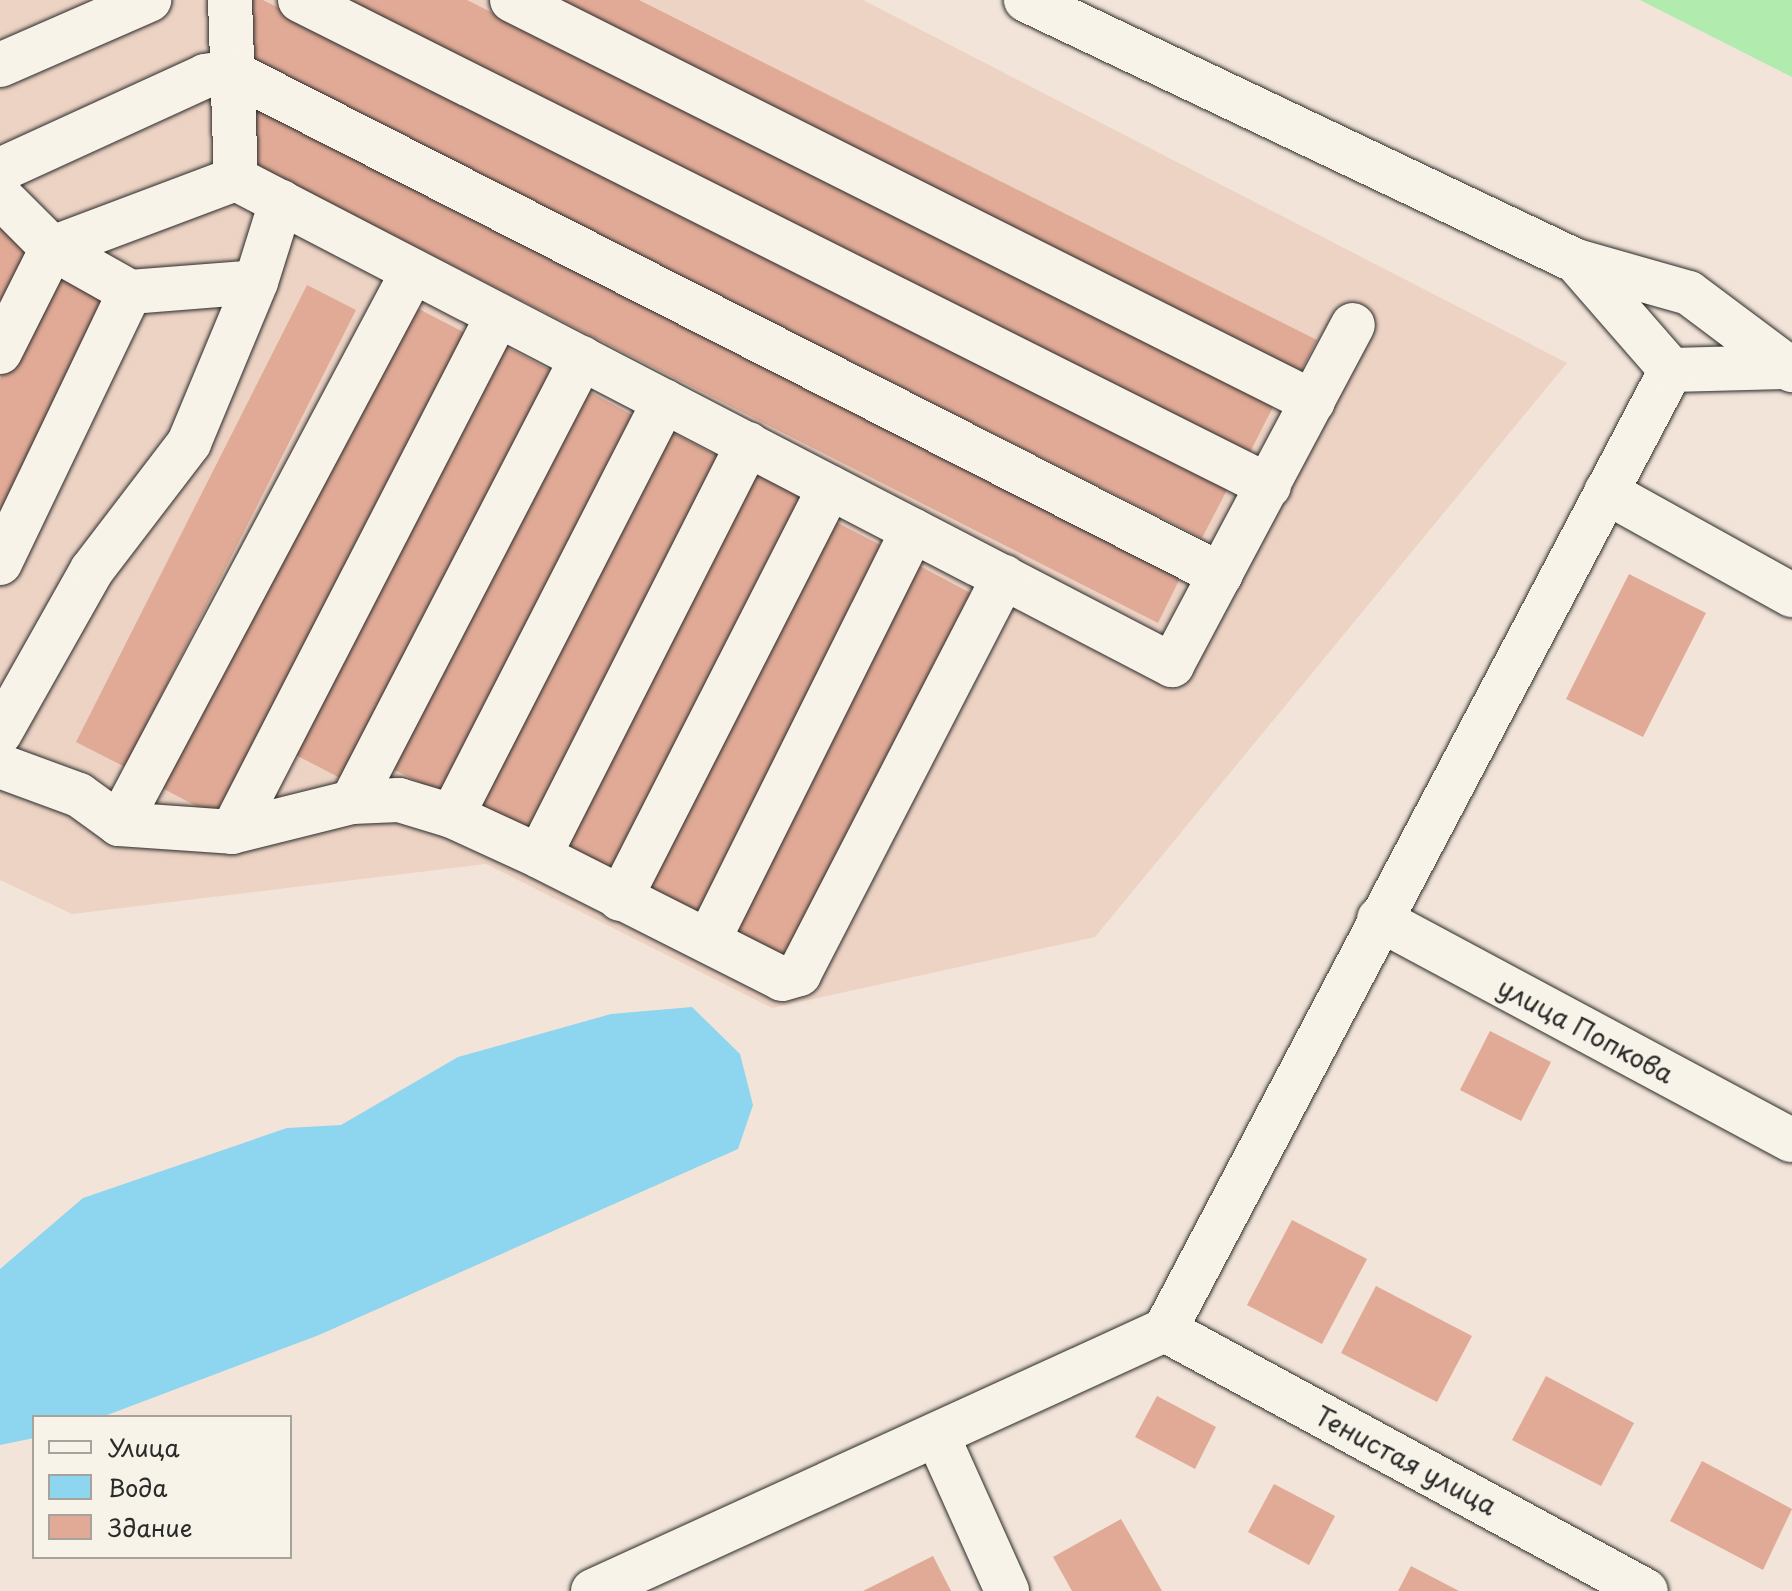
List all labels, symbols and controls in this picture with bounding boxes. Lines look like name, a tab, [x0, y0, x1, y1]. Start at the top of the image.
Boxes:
street label: улица Попкова	[1492, 970, 1680, 1090]
street label: Тенистая улица	[1310, 1399, 1502, 1521]
legend	[32, 1415, 292, 1559]
text: Улица	[108, 1429, 180, 1465]
text: Вода	[108, 1469, 167, 1505]
text: Здание	[108, 1509, 193, 1545]

